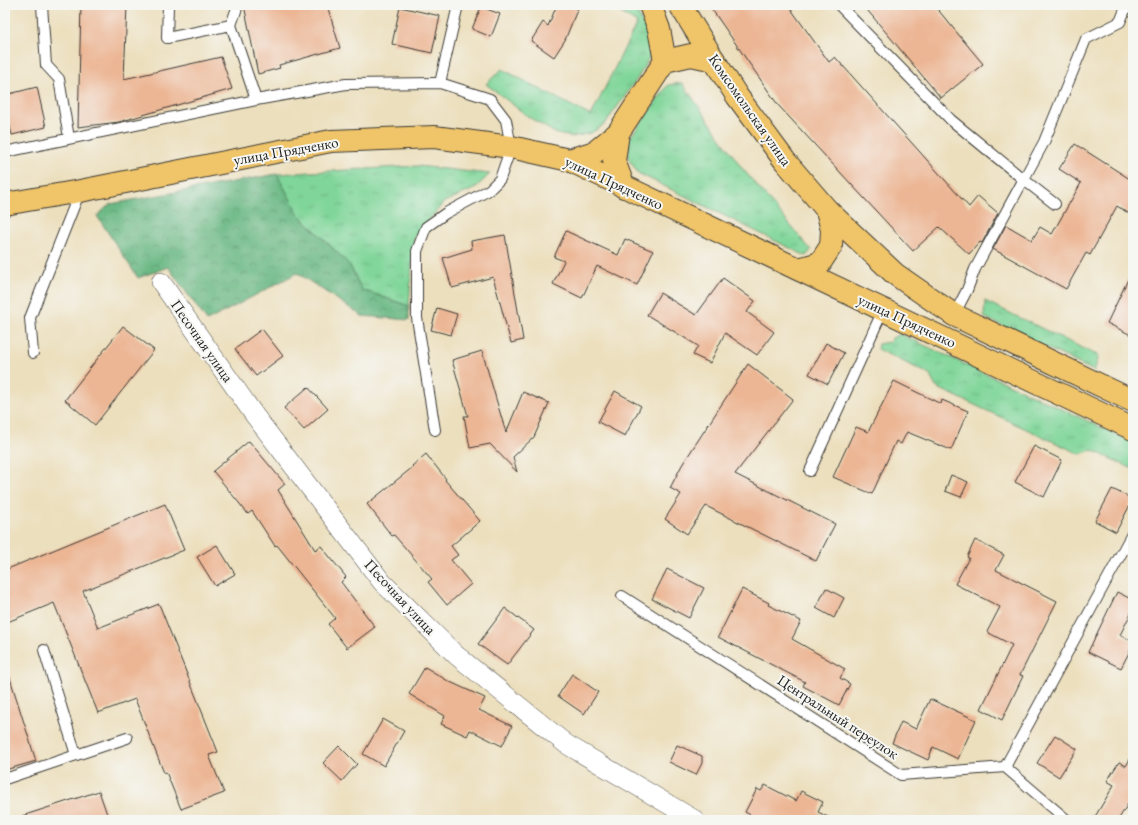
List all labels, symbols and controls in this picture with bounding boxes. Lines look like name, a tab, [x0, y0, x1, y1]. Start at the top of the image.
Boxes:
street label: Комсомольская улица	[705, 50, 796, 169]
street label: улица Прядченко	[232, 132, 340, 169]
street label: улица Прядченко	[562, 151, 666, 214]
street label: улица Прядченко	[855, 289, 959, 352]
street label: Песочная улица	[167, 296, 238, 386]
street label: Песочная улица	[360, 555, 440, 638]
street label: Центральный переулок	[774, 670, 903, 763]

